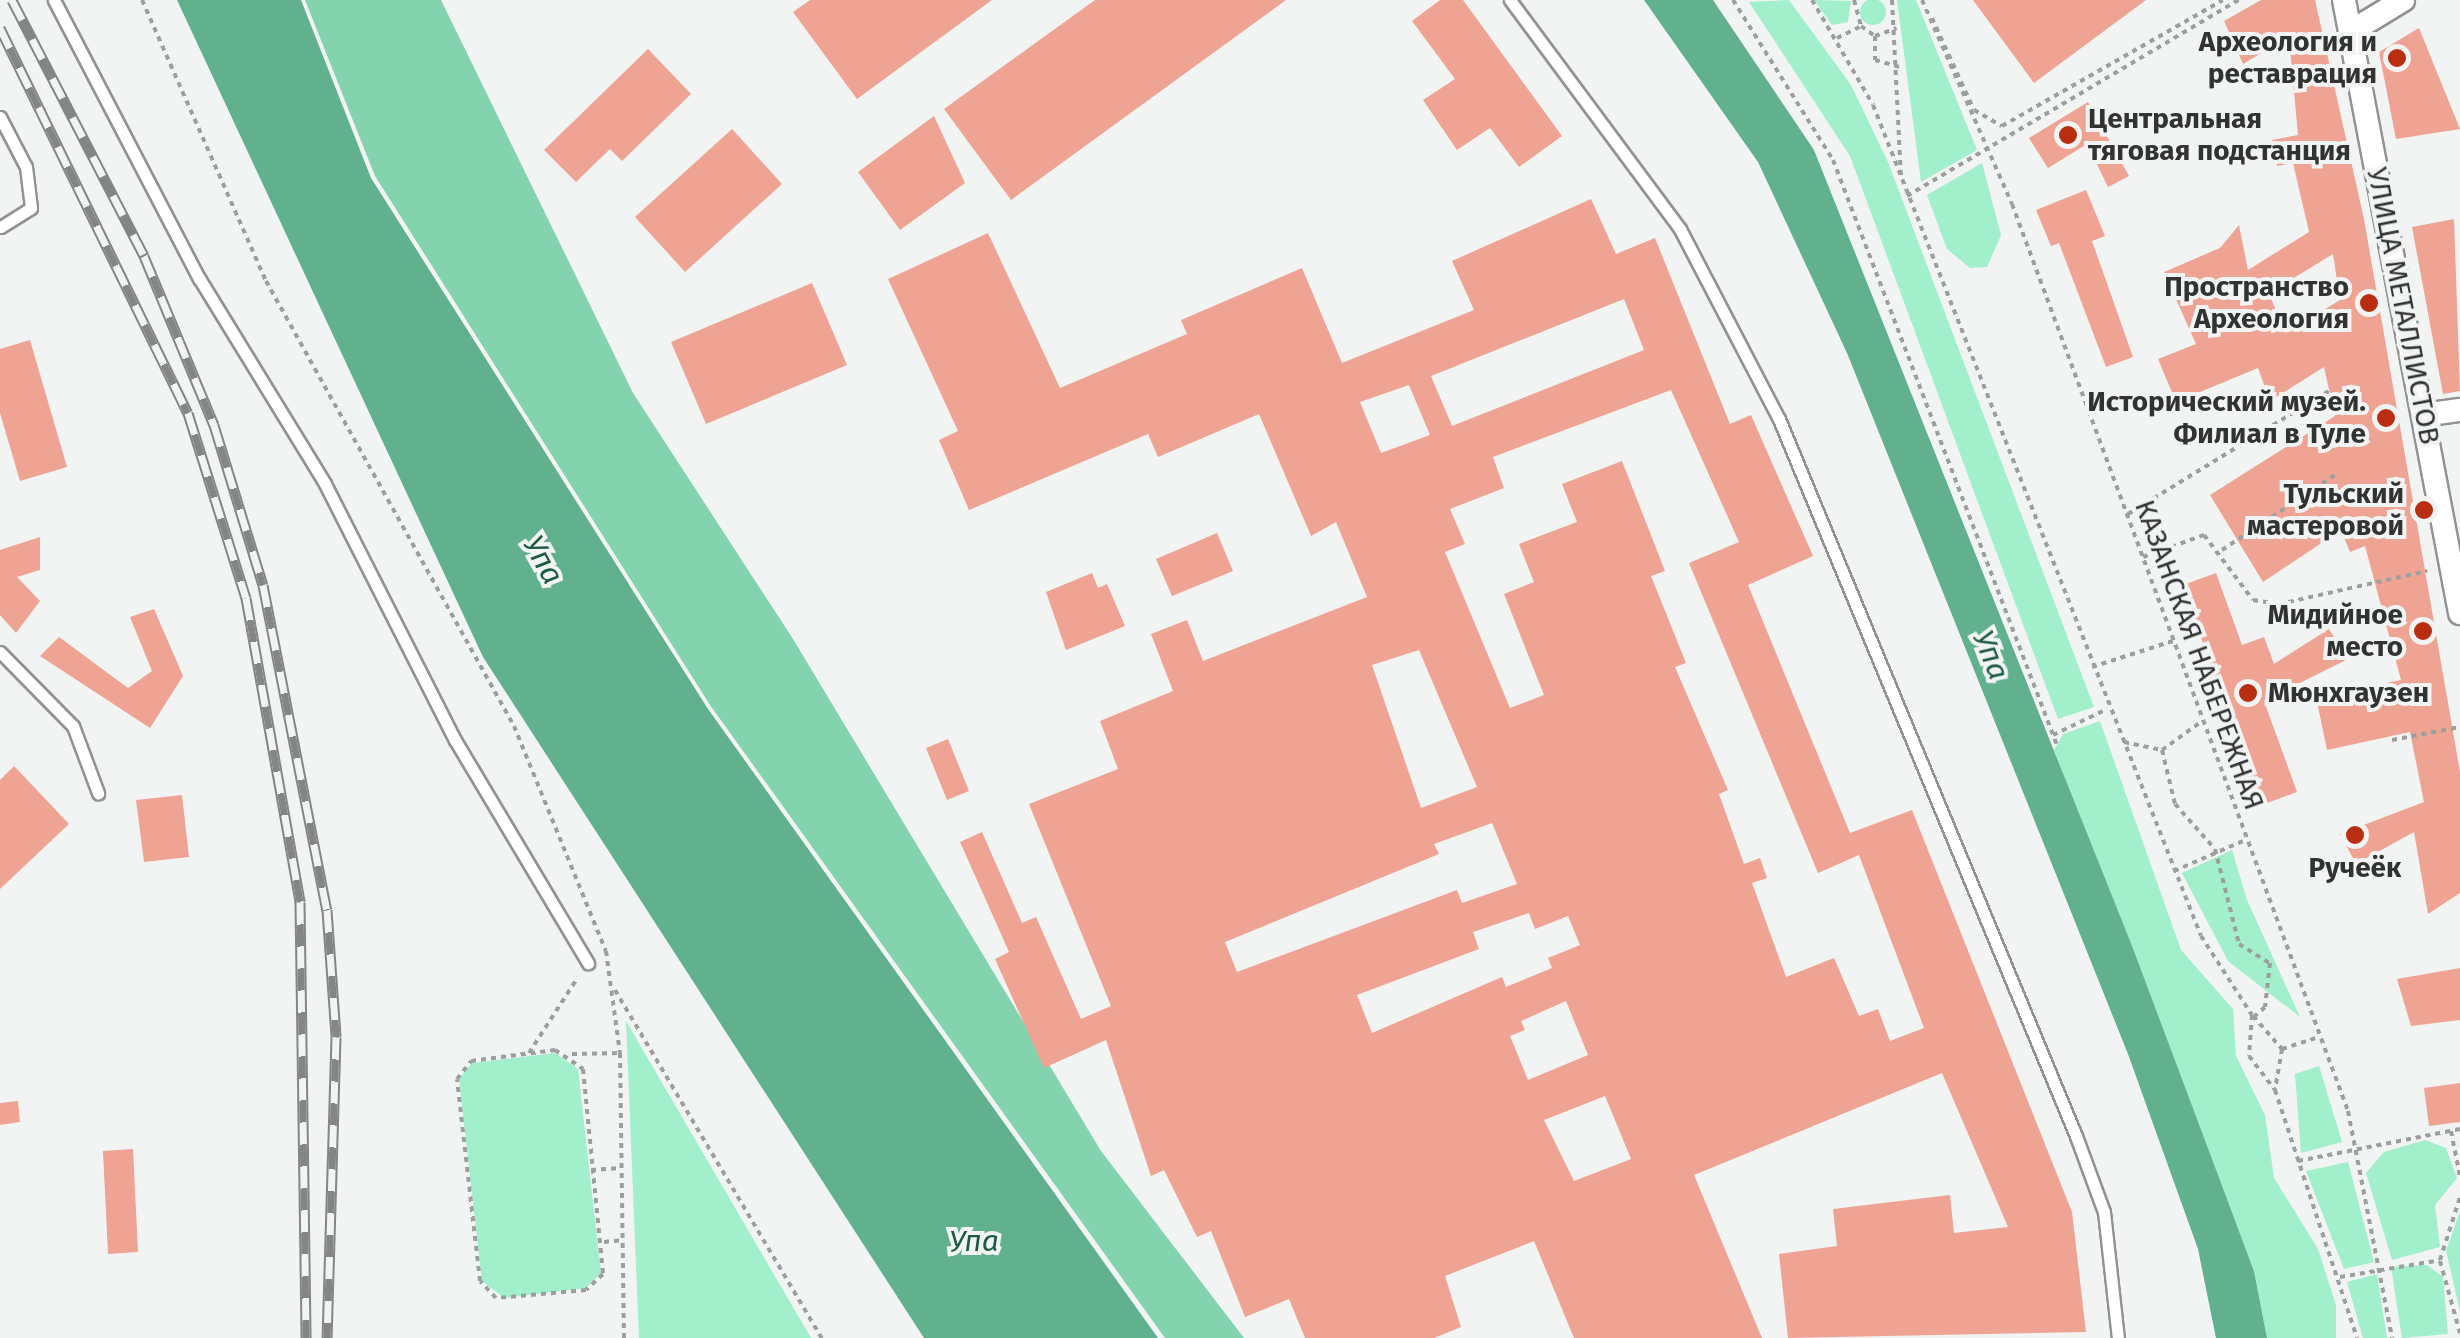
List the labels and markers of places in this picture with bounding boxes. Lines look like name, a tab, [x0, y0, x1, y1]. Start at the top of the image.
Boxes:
place label: Археология и реставрация	[2199, 25, 2377, 91]
marker: Археология и реставрация	[2386, 47, 2408, 69]
place label: Центральная тяговая подстанция	[2088, 102, 2351, 168]
marker: Центральная тяговая подстанция	[2057, 124, 2079, 146]
place label: Пространство Археология	[2164, 270, 2349, 336]
marker: Пространство Археология	[2358, 292, 2380, 314]
place label: Исторический музей. Филиал в Туле	[2087, 385, 2366, 451]
marker: Исторический музей. Филиал в Туле	[2375, 407, 2397, 429]
place label: Тульский мастеровой	[2247, 477, 2404, 543]
marker: Тульский мастеровой	[2413, 499, 2435, 521]
place label: Мидийное место	[2268, 598, 2403, 664]
marker: Мидийное место	[2412, 620, 2434, 642]
place label: Мюнхгаузен	[2268, 676, 2429, 710]
marker: Мюнхгаузен	[2237, 682, 2259, 704]
marker: Ручеёк	[2344, 824, 2366, 846]
place label: Ручеёк	[2309, 851, 2401, 885]

